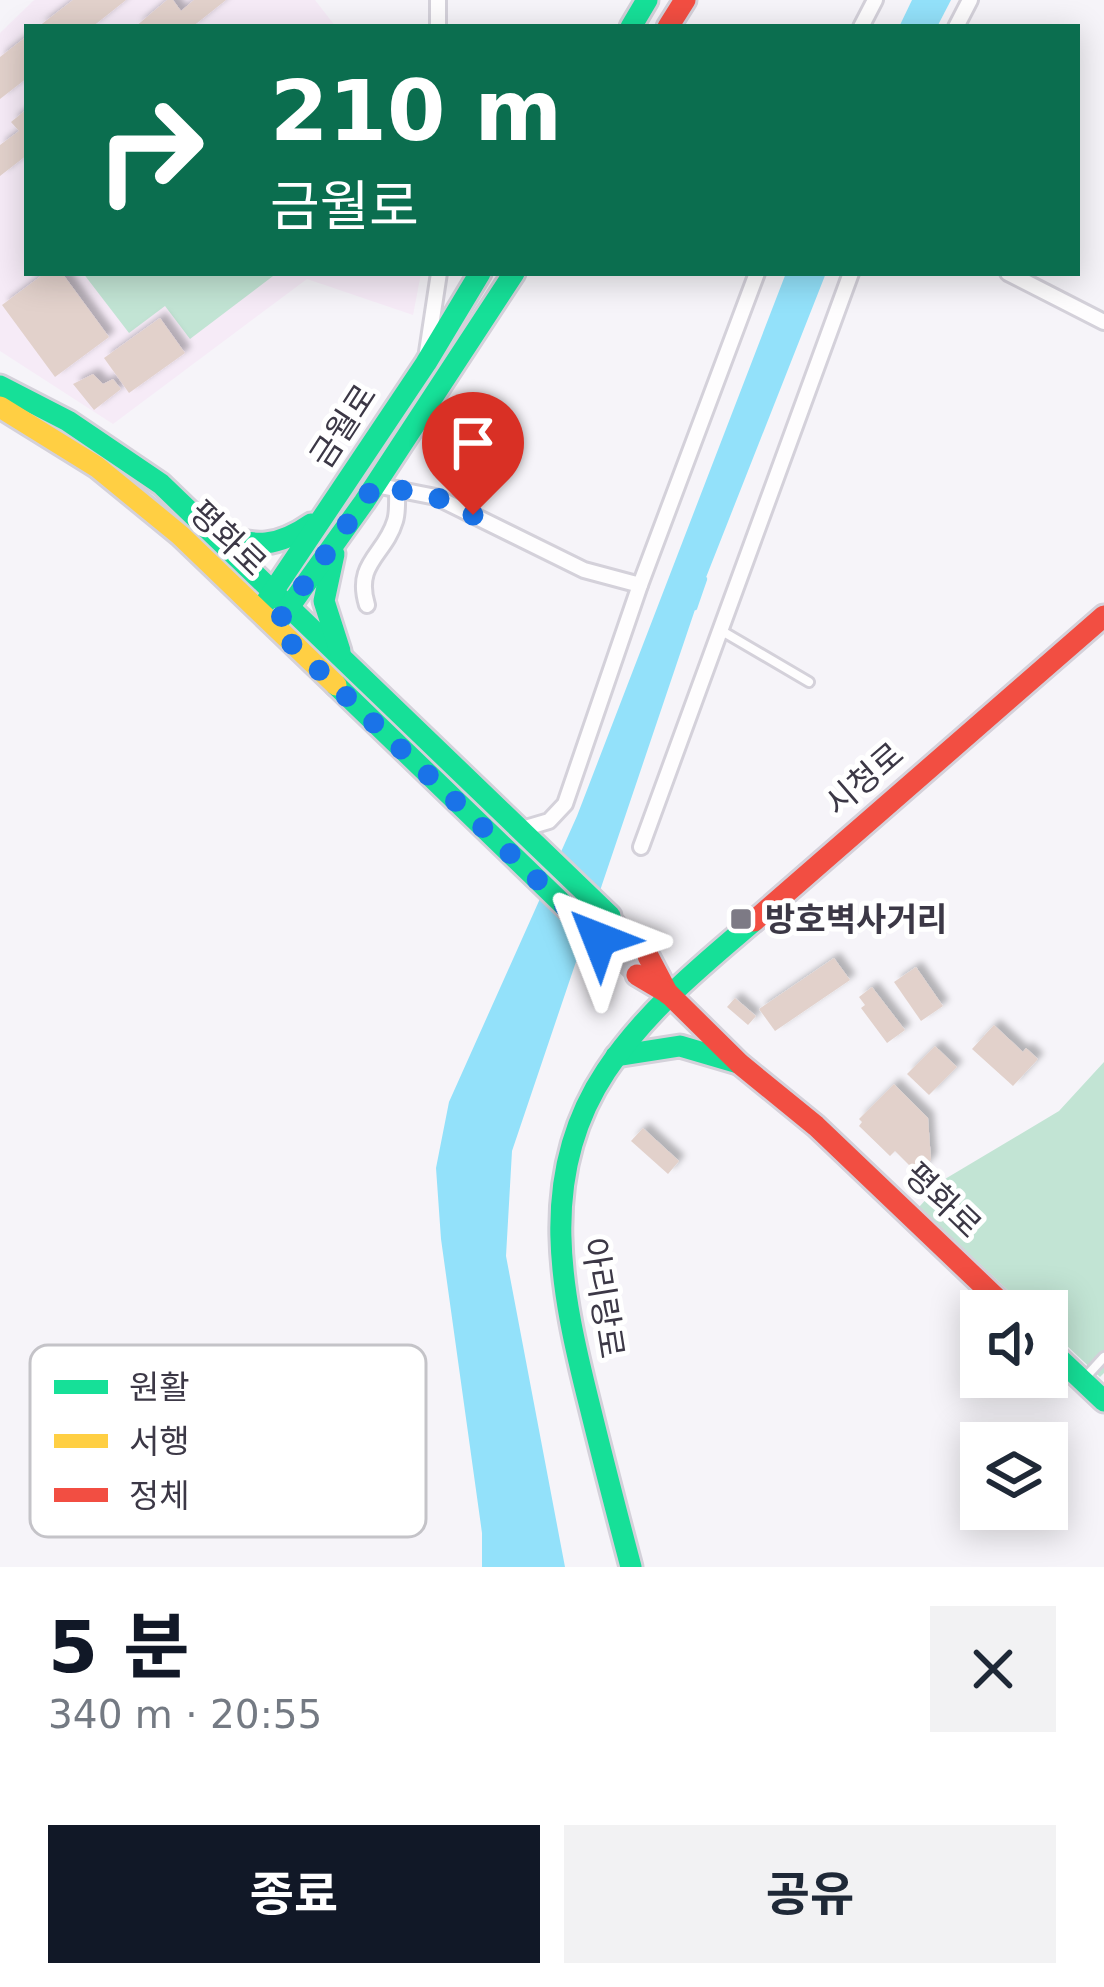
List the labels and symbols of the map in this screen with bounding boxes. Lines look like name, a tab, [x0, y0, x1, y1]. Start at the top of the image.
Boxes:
street label: 금월로	[302, 377, 384, 475]
pin	[422, 392, 524, 515]
street label: 평화로	[182, 492, 274, 584]
street label: 시청로	[817, 734, 911, 824]
position arrow	[536, 876, 662, 1002]
place label: 방호벽사거리	[765, 900, 947, 939]
marker: 방호벽사거리	[728, 906, 754, 932]
street label: 평화로	[897, 1154, 989, 1246]
street label: 아리랑로	[574, 1235, 632, 1361]
legend	[30, 1345, 426, 1537]
text: 원활	[129, 1368, 190, 1407]
text: 서행	[129, 1422, 190, 1461]
text: 정체	[129, 1476, 190, 1515]

